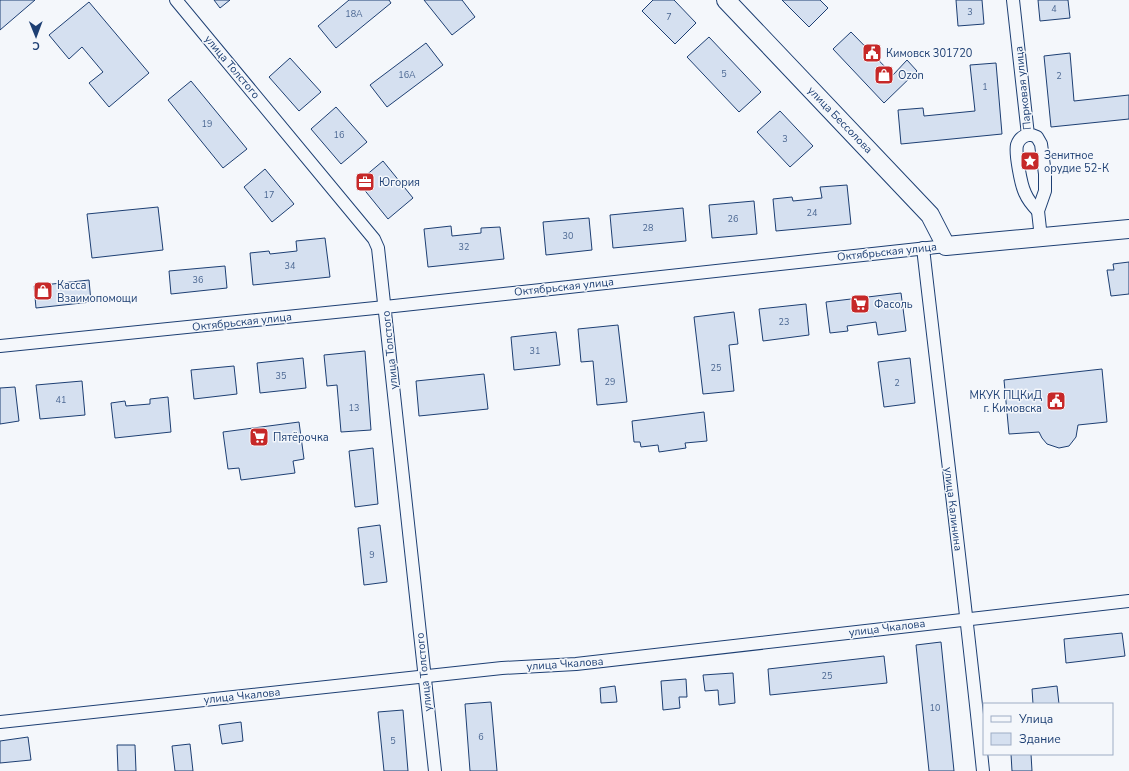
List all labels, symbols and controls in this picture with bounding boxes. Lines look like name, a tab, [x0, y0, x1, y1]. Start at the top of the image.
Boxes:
house number: 4	[1051, 3, 1057, 15]
house number: 3	[967, 6, 973, 18]
house number: 18А	[345, 8, 363, 20]
house number: 7	[666, 11, 672, 23]
north arrow	[16, 16, 56, 56]
street label: улица Толстого	[201, 32, 263, 102]
text: С	[32, 38, 40, 53]
public building icon: Кимовск 301720	[861, 42, 883, 64]
street label: Парковая улица	[1011, 45, 1035, 131]
place label: Кимовск 301720	[886, 46, 973, 61]
shop icon: Ozon	[873, 64, 895, 86]
house number: 5	[721, 68, 727, 80]
place label: Ozon	[898, 68, 924, 83]
house number: 16А	[398, 69, 416, 81]
house number: 2	[1056, 70, 1062, 82]
house number: 1	[982, 81, 988, 93]
street label: улица Бессолова	[804, 83, 876, 157]
house number: 19	[202, 118, 212, 130]
house number: 16	[334, 129, 344, 141]
house number: 3	[782, 133, 788, 145]
place label: Зенитное орудие 52-К	[1044, 148, 1109, 176]
place icon: Зенитное орудие 52-К	[1019, 150, 1041, 172]
office icon: Югория	[354, 171, 376, 193]
place label: Югория	[379, 175, 420, 190]
house number: 17	[264, 189, 274, 201]
house number: 24	[807, 207, 818, 219]
house number: 26	[728, 213, 738, 225]
house number: 28	[643, 222, 653, 234]
house number: 30	[563, 230, 573, 242]
street label: Октябрьская улица	[836, 239, 938, 265]
house number: 32	[459, 241, 469, 253]
house number: 34	[285, 260, 296, 272]
house number: 36	[193, 274, 203, 286]
street label: Октябрьская улица	[513, 274, 615, 300]
place label: Касса Взаимопомощи	[57, 278, 137, 306]
shop icon: Касса Взаимопомощи	[32, 280, 54, 302]
supermarket icon: Фасоль	[849, 293, 871, 315]
place label: Фасоль	[874, 297, 913, 312]
street label: Октябрьская улица	[191, 309, 293, 335]
street label: улица Толстого	[378, 310, 402, 390]
house number: 23	[779, 316, 789, 328]
house number: 31	[530, 345, 540, 357]
house number: 25	[711, 362, 721, 374]
house number: 35	[276, 370, 286, 382]
house number: 29	[605, 376, 615, 388]
house number: 2	[894, 377, 900, 389]
place label: МКУК ПЦКиД г. Кимовска	[970, 388, 1042, 416]
public building icon: МКУК ПЦКиД г. Кимовска	[1045, 390, 1067, 412]
house number: 41	[56, 394, 66, 406]
house number: 13	[349, 402, 359, 414]
supermarket icon: Пятёрочка	[248, 426, 270, 448]
place label: Пятёрочка	[273, 430, 329, 445]
street label: улица Калинина	[940, 466, 966, 552]
house number: 9	[369, 549, 375, 561]
street label: улица Чкалова	[848, 616, 926, 640]
street label: улица Толстого	[412, 632, 436, 712]
street label: улица Чкалова	[526, 654, 604, 674]
house number: 25	[822, 670, 832, 682]
street label: улица Чкалова	[203, 685, 281, 707]
house number: 10	[930, 702, 940, 714]
legend	[983, 703, 1113, 755]
text: Улица	[1018, 711, 1053, 727]
house number: 6	[478, 731, 484, 743]
text: Здание	[1019, 731, 1061, 747]
house number: 5	[390, 735, 396, 747]

